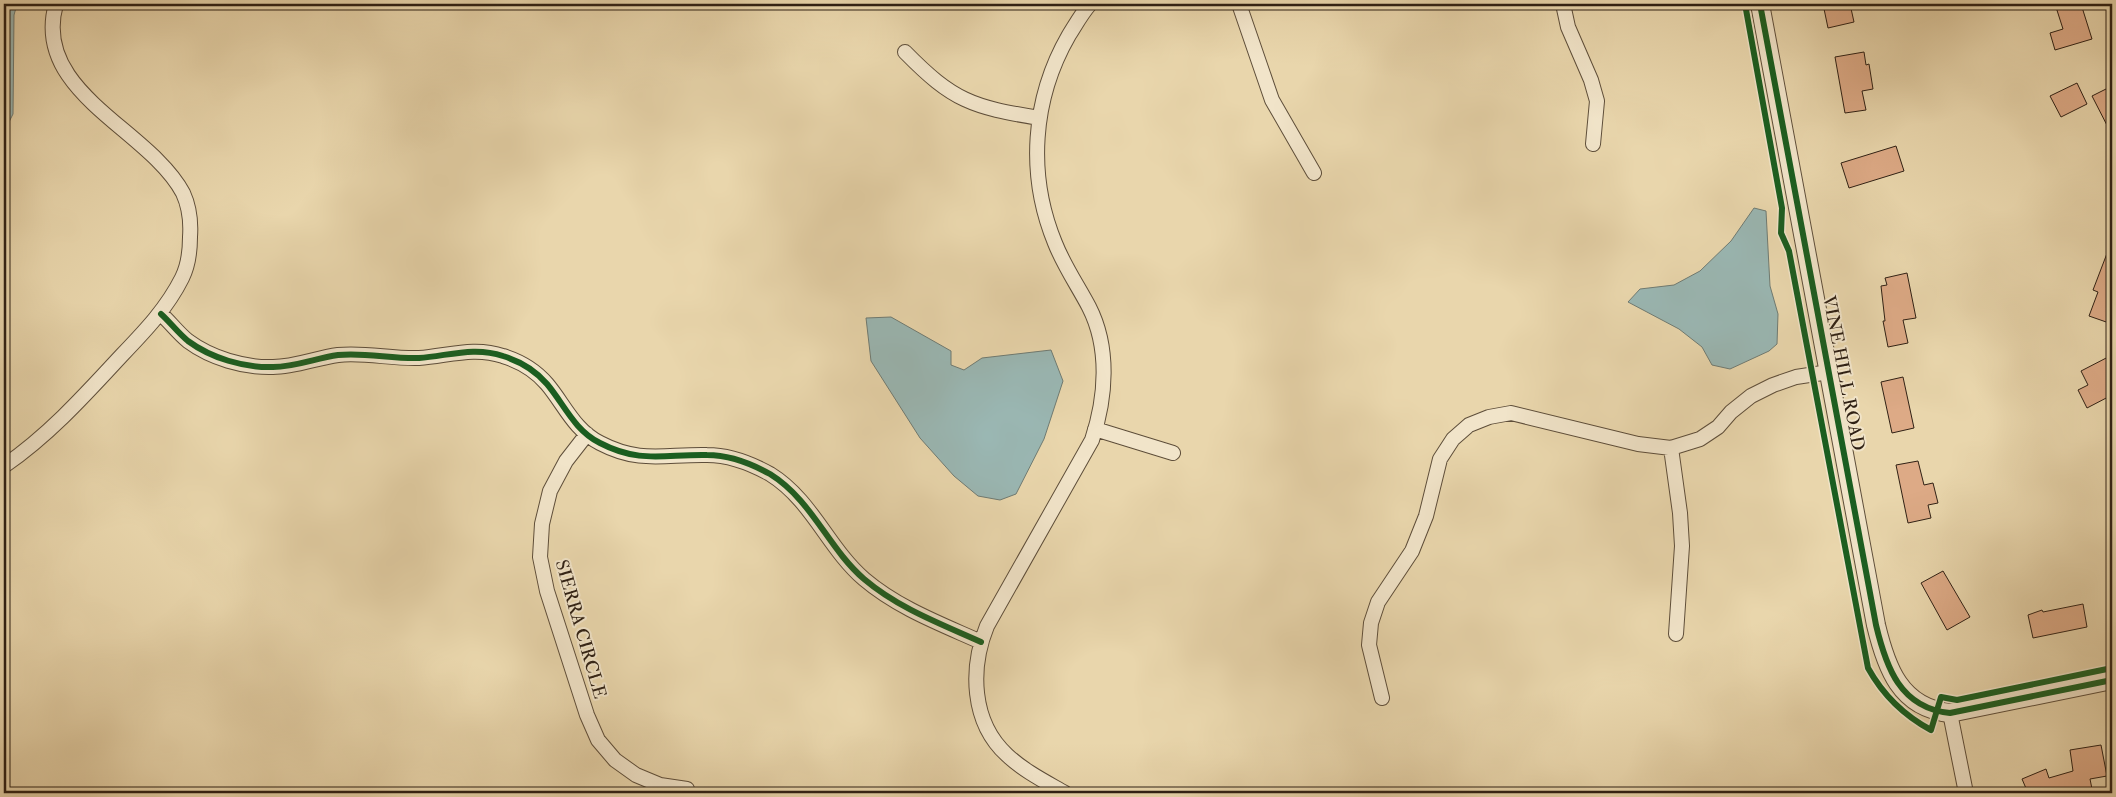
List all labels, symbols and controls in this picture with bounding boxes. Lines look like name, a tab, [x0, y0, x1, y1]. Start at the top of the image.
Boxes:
street label: VINE HILL ROAD	[1817, 293, 1870, 453]
street label: SIERRA CIRCLE	[550, 557, 611, 701]

